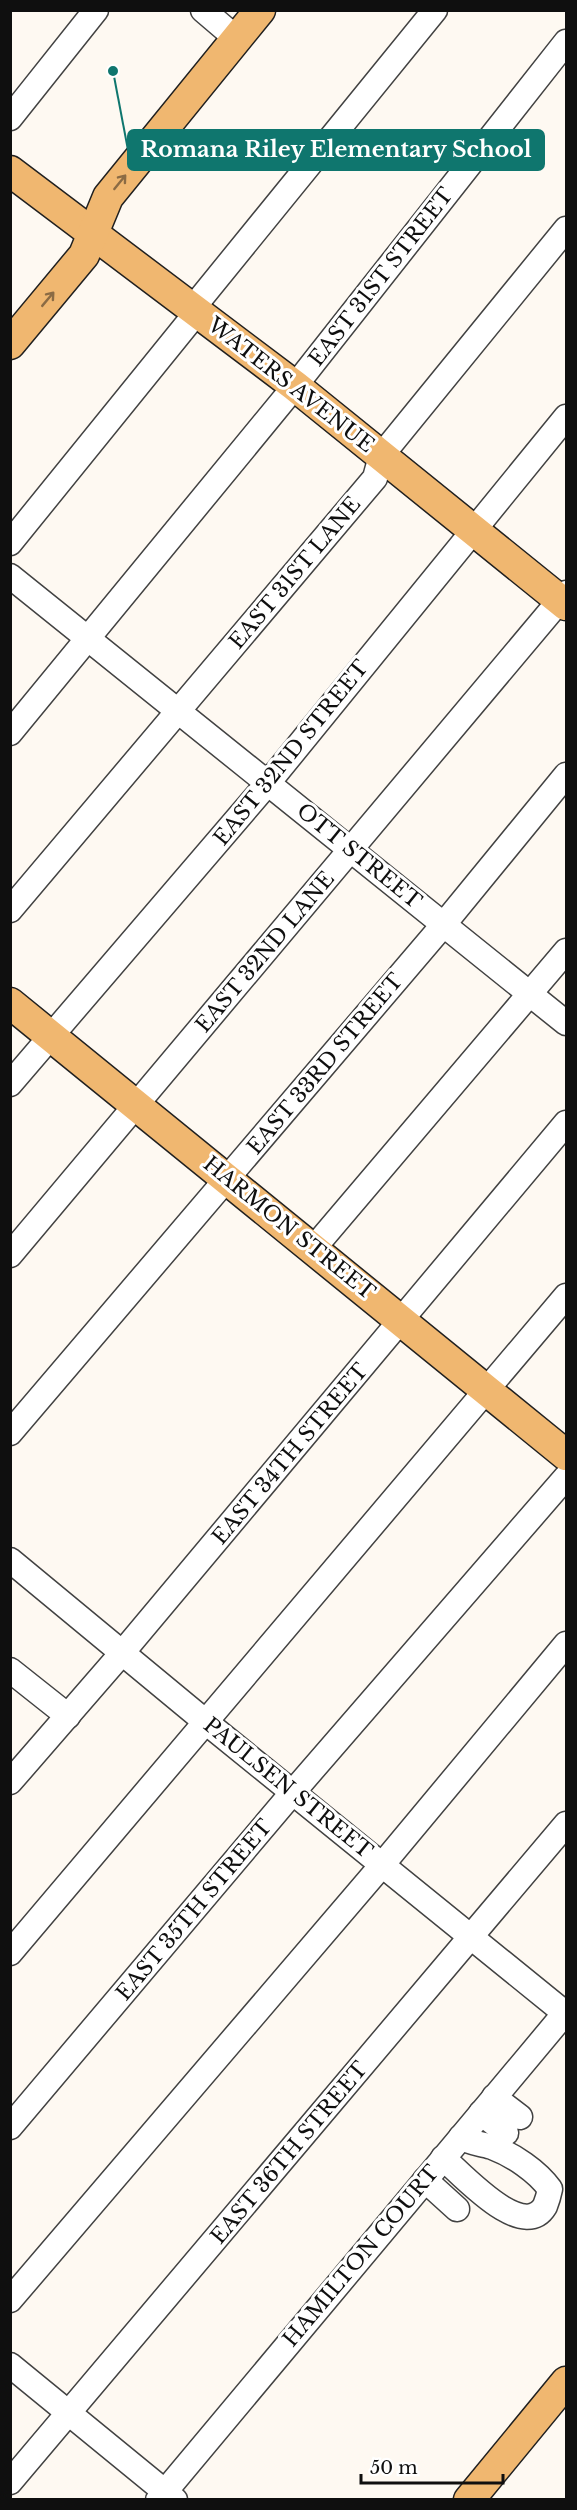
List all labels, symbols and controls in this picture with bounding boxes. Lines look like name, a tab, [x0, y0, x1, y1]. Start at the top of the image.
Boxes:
callout: Romana Riley Elementary School	[128, 130, 544, 170]
text: Romana Riley Elementary School	[141, 136, 532, 163]
one-way arrow	[113, 175, 127, 190]
street label: EAST 31ST STREET	[303, 183, 459, 371]
one-way arrow	[41, 291, 54, 307]
street label: WATERS AVENUE	[202, 311, 379, 458]
street label: EAST 31ST LANE	[224, 492, 366, 654]
street label: EAST 32ND STREET	[208, 655, 374, 851]
street label: OTT STREET	[291, 798, 427, 914]
street label: EAST 32ND LANE	[190, 866, 340, 1038]
street label: EAST 33RD STREET	[242, 968, 408, 1160]
street label: HARMON STREET	[198, 1151, 380, 1305]
street label: EAST 34TH STREET	[207, 1358, 373, 1550]
street label: PAULSEN STREET	[198, 1712, 378, 1864]
street label: EAST 35TH STREET	[111, 1814, 277, 2006]
street label: EAST 36TH STREET	[205, 2056, 373, 2249]
street label: HAMILTON COURT	[277, 2160, 445, 2352]
scale bar	[361, 2447, 504, 2485]
text: 50 m	[370, 2457, 418, 2479]

